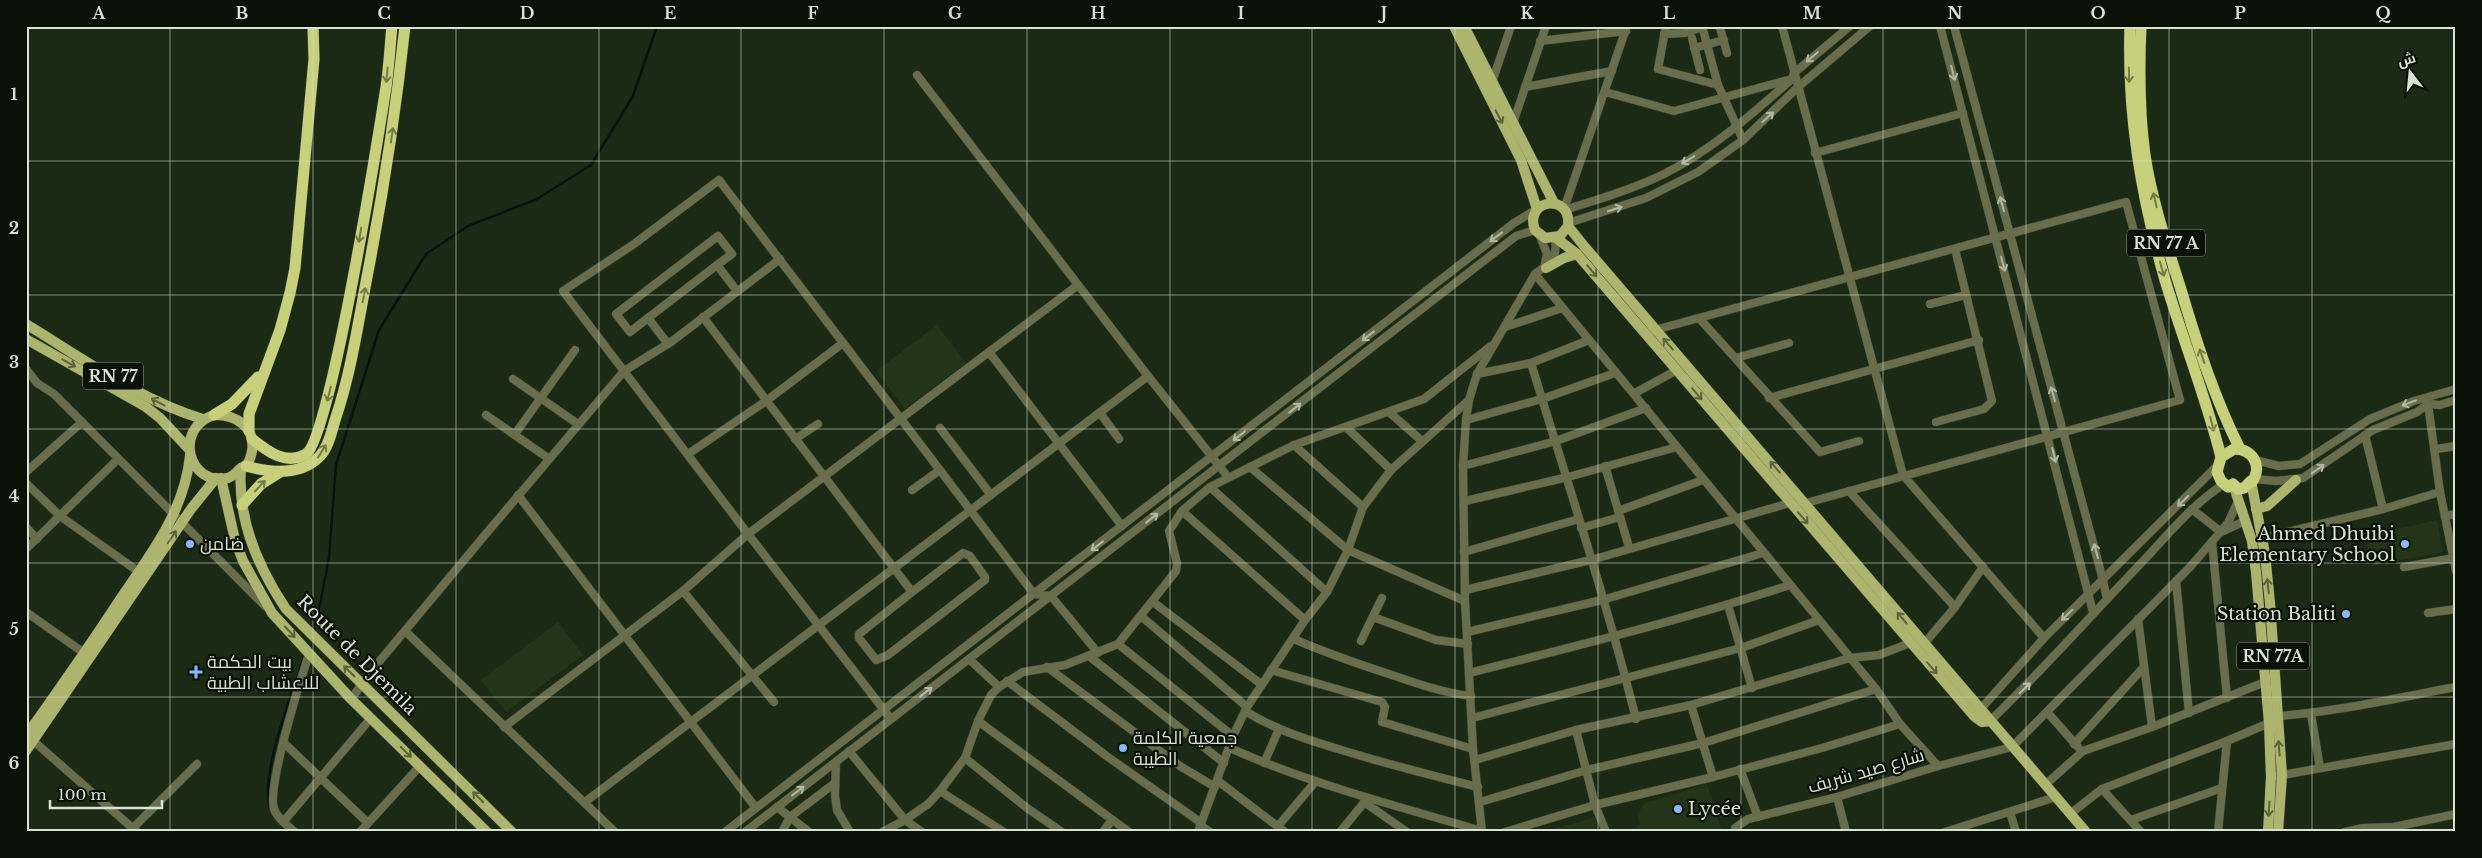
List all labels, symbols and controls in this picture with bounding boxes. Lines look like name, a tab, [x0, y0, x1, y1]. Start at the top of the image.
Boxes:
text: A	[92, 3, 107, 23]
text: B	[236, 3, 249, 23]
text: C	[377, 3, 391, 23]
text: D	[520, 3, 534, 23]
text: E	[664, 3, 676, 23]
text: F	[807, 3, 819, 23]
text: G	[948, 3, 962, 23]
text: H	[1090, 3, 1106, 23]
text: I	[1238, 3, 1245, 23]
text: J	[1378, 3, 1387, 23]
text: K	[1520, 3, 1534, 23]
text: L	[1663, 3, 1675, 23]
text: M	[1803, 3, 1821, 23]
text: N	[1947, 3, 1963, 23]
text: O	[2090, 3, 2106, 23]
text: P	[2234, 3, 2246, 23]
text: Q	[2375, 3, 2391, 23]
north arrow	[2384, 48, 2434, 98]
text: ش	[2395, 48, 2418, 71]
one-way arrow	[1806, 52, 1819, 63]
one-way arrow	[1948, 65, 1958, 81]
one-way arrow	[382, 66, 392, 82]
one-way arrow	[2124, 66, 2134, 83]
text: 1	[11, 84, 18, 104]
one-way arrow	[1494, 109, 1504, 124]
one-way arrow	[1762, 111, 1775, 123]
one-way arrow	[387, 127, 397, 143]
one-way arrow	[1682, 155, 1696, 165]
one-way arrow	[2150, 193, 2159, 209]
one-way arrow	[1996, 196, 2006, 212]
one-way arrow	[1607, 203, 1623, 213]
text: 2	[9, 218, 19, 238]
one-way arrow	[355, 227, 365, 243]
road number: RN 77 A	[2127, 230, 2205, 256]
one-way arrow	[1490, 231, 1503, 242]
one-way arrow	[1999, 256, 2008, 272]
one-way arrow	[2158, 261, 2168, 277]
one-way arrow	[1586, 264, 1597, 277]
one-way arrow	[359, 287, 369, 303]
one-way arrow	[1362, 331, 1375, 342]
one-way arrow	[1663, 337, 1674, 350]
one-way arrow	[2197, 348, 2206, 364]
text: 3	[9, 352, 19, 372]
one-way arrow	[61, 359, 75, 369]
road number: RN 77	[83, 362, 143, 390]
one-way arrow	[324, 386, 333, 402]
one-way arrow	[2048, 387, 2057, 403]
one-way arrow	[1692, 388, 1703, 401]
one-way arrow	[151, 397, 166, 406]
one-way arrow	[2402, 399, 2417, 408]
one-way arrow	[1288, 403, 1301, 414]
one-way arrow	[2208, 415, 2218, 431]
one-way arrow	[1233, 430, 1246, 441]
one-way arrow	[316, 444, 327, 458]
one-way arrow	[2050, 447, 2059, 463]
one-way arrow	[1769, 460, 1780, 473]
one-way arrow	[2310, 464, 2324, 474]
one-way arrow	[254, 480, 266, 493]
text: 4	[9, 486, 19, 506]
one-way arrow	[2177, 494, 2189, 506]
one-way arrow	[1797, 511, 1808, 524]
one-way arrow	[1145, 513, 1159, 523]
place label: Ahmed Dhuibi Elementary School	[2219, 523, 2395, 566]
one-way arrow	[167, 531, 177, 545]
place label: ضامن	[200, 533, 244, 555]
marker: ضامن	[184, 538, 196, 550]
marker: Ahmed Dhuibi Elementary School	[2399, 538, 2411, 550]
one-way arrow	[1091, 540, 1104, 551]
one-way arrow	[2090, 544, 2100, 560]
one-way arrow	[2263, 578, 2273, 594]
street label: Route de Djemila	[292, 590, 422, 720]
place label: Station Baliti	[2217, 603, 2336, 625]
marker: Station Baliti	[2340, 608, 2352, 620]
one-way arrow	[2061, 609, 2074, 621]
one-way arrow	[1896, 612, 1907, 625]
text: 5	[9, 619, 19, 639]
one-way arrow	[284, 626, 296, 638]
road number: RN 77A	[2237, 642, 2309, 669]
place label: بيت الحكمة للاعشاب الطبية	[207, 651, 319, 694]
one-way arrow	[1926, 661, 1937, 674]
marker: بيت الحكمة للاعشاب الطبية	[189, 665, 203, 679]
one-way arrow	[343, 665, 356, 677]
one-way arrow	[2019, 682, 2031, 694]
one-way arrow	[919, 687, 933, 697]
place label: جمعية الكلمة الطيبة	[1133, 727, 1237, 770]
one-way arrow	[2275, 741, 2284, 757]
marker: جمعية الكلمة الطيبة	[1117, 742, 1129, 754]
street label: شارع صيد شريف	[1805, 744, 1927, 799]
one-way arrow	[400, 746, 412, 758]
text: 6	[9, 753, 20, 773]
scale bar	[50, 778, 162, 810]
text: 100 m	[58, 785, 107, 804]
one-way arrow	[791, 786, 804, 797]
one-way arrow	[472, 792, 484, 804]
place label: Lycée	[1688, 798, 1741, 820]
one-way arrow	[2264, 801, 2274, 817]
marker: Lycée	[1672, 803, 1684, 815]

